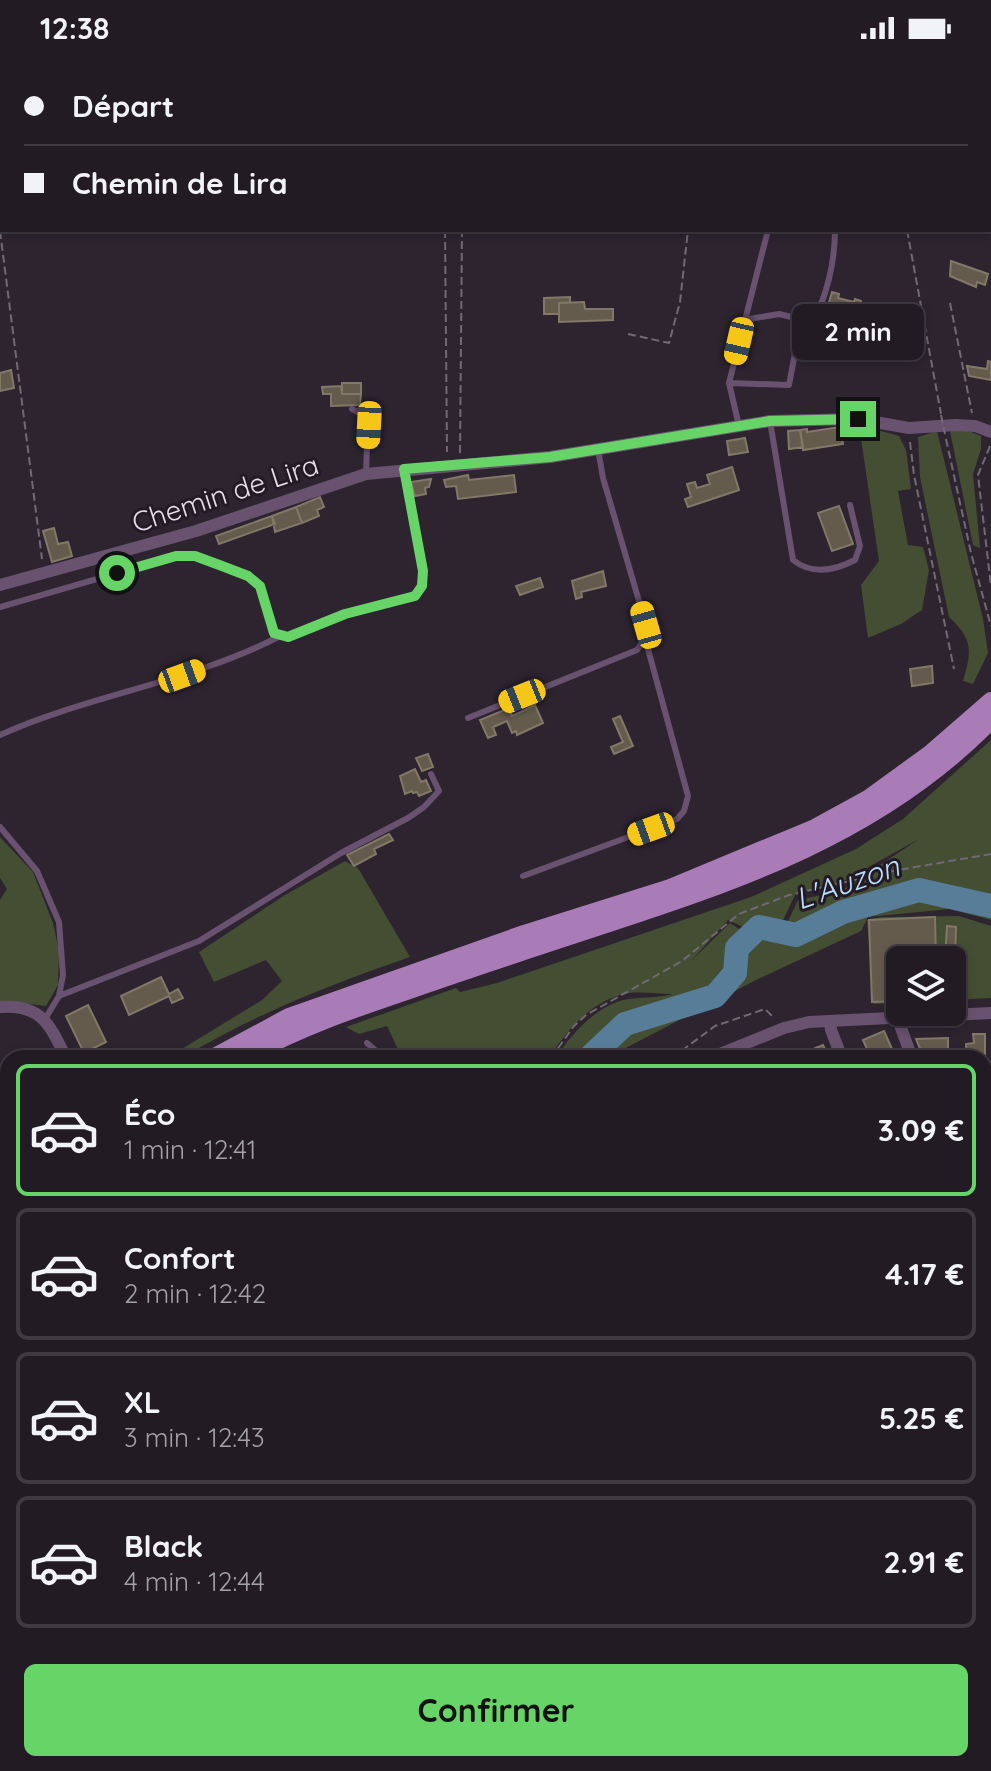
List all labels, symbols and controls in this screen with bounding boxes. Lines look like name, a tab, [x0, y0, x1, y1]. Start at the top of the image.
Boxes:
text: 12:38	[40, 9, 109, 47]
text: Départ	[72, 87, 174, 125]
text: Chemin de Lira	[72, 164, 288, 202]
callout: 2 min	[792, 303, 924, 359]
car	[722, 315, 756, 367]
text: 2 min	[824, 315, 892, 348]
car	[356, 400, 382, 450]
route end	[840, 401, 876, 437]
street label: Chemin de Lira	[127, 446, 323, 540]
route start	[99, 555, 135, 591]
car	[628, 599, 664, 651]
car	[155, 657, 209, 695]
car	[495, 676, 549, 716]
car	[624, 810, 678, 848]
water label: L'Auzon	[790, 846, 905, 917]
map controls	[886, 946, 966, 1026]
button: layers	[886, 946, 966, 1026]
icon: car	[28, 1094, 100, 1166]
text: Éco	[124, 1095, 175, 1133]
text: 3.09 €	[878, 1111, 964, 1149]
text: 1 min · 12:41	[124, 1133, 256, 1166]
icon: car	[28, 1238, 100, 1310]
text: Confort	[124, 1239, 236, 1277]
text: 4.17 €	[885, 1255, 964, 1293]
text: 2 min · 12:42	[124, 1277, 266, 1310]
icon: car	[28, 1382, 100, 1454]
text: XL	[124, 1383, 161, 1421]
text: 5.25 €	[879, 1399, 964, 1437]
text: 3 min · 12:43	[124, 1421, 265, 1454]
icon: car	[28, 1526, 100, 1598]
text: Black	[124, 1527, 203, 1565]
text: 2.91 €	[884, 1543, 964, 1581]
text: 4 min · 12:44	[124, 1565, 265, 1598]
button: Confirmer	[24, 1664, 968, 1756]

